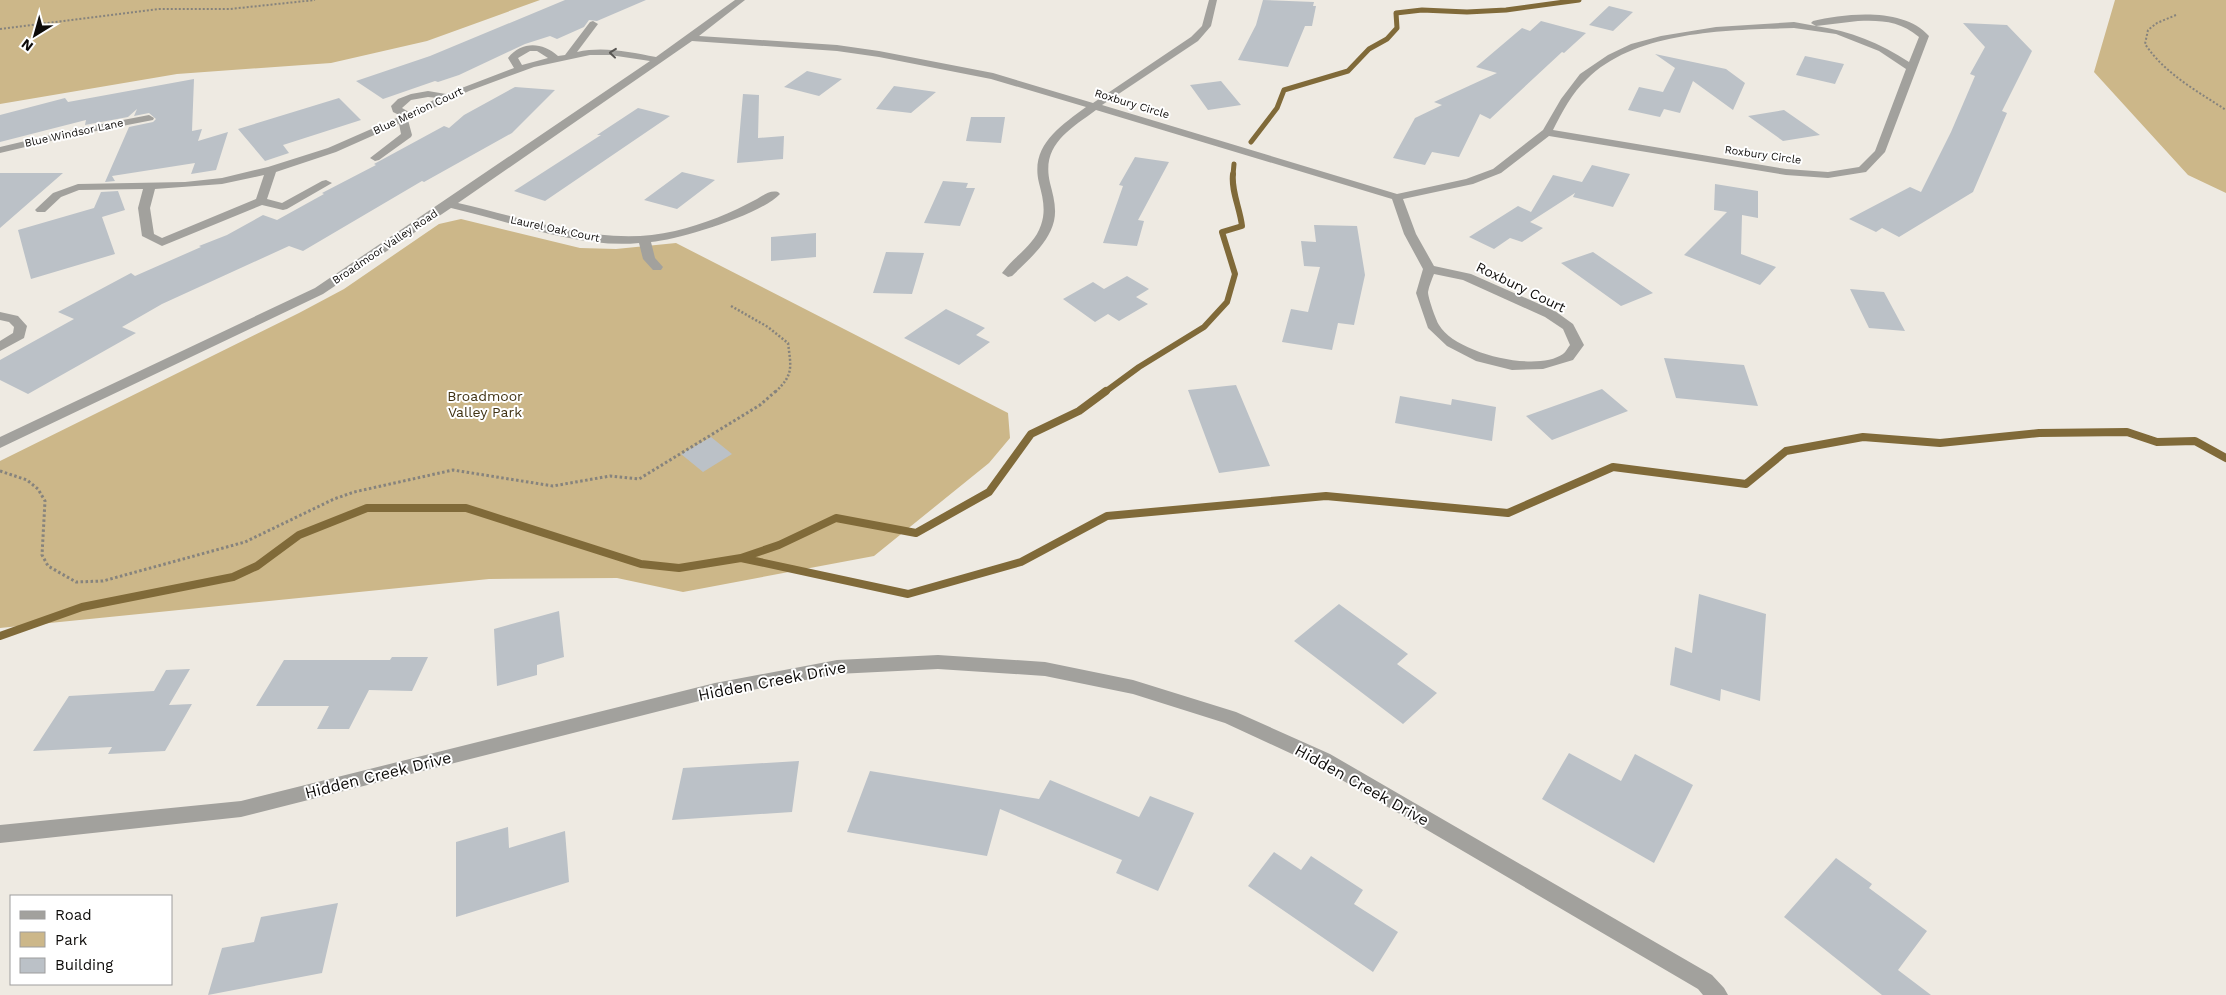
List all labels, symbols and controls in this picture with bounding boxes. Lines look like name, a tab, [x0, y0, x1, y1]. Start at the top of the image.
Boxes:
north arrow	[10, 10, 60, 60]
text: N	[18, 36, 36, 55]
one-way arrow	[608, 48, 616, 59]
street label: Blue Merion Court	[371, 84, 465, 137]
street label: Roxbury Circle	[1093, 86, 1171, 122]
street label: Blue Windsor Lane	[23, 116, 125, 150]
street label: Roxbury Circle	[1724, 143, 1802, 167]
street label: Broadmoor Valley Road	[330, 207, 440, 287]
street label: Laurel Oak Court	[509, 213, 601, 245]
street label: Roxbury Court	[1474, 259, 1568, 316]
park label: Broadmoor Valley Park	[447, 388, 523, 420]
street label: Hidden Creek Drive	[696, 657, 848, 705]
street label: Hidden Creek Drive	[1292, 740, 1432, 830]
street label: Hidden Creek Drive	[303, 748, 453, 802]
legend	[10, 895, 172, 985]
text: Road	[55, 906, 92, 924]
text: Park	[55, 931, 88, 949]
text: Building	[55, 956, 113, 974]

